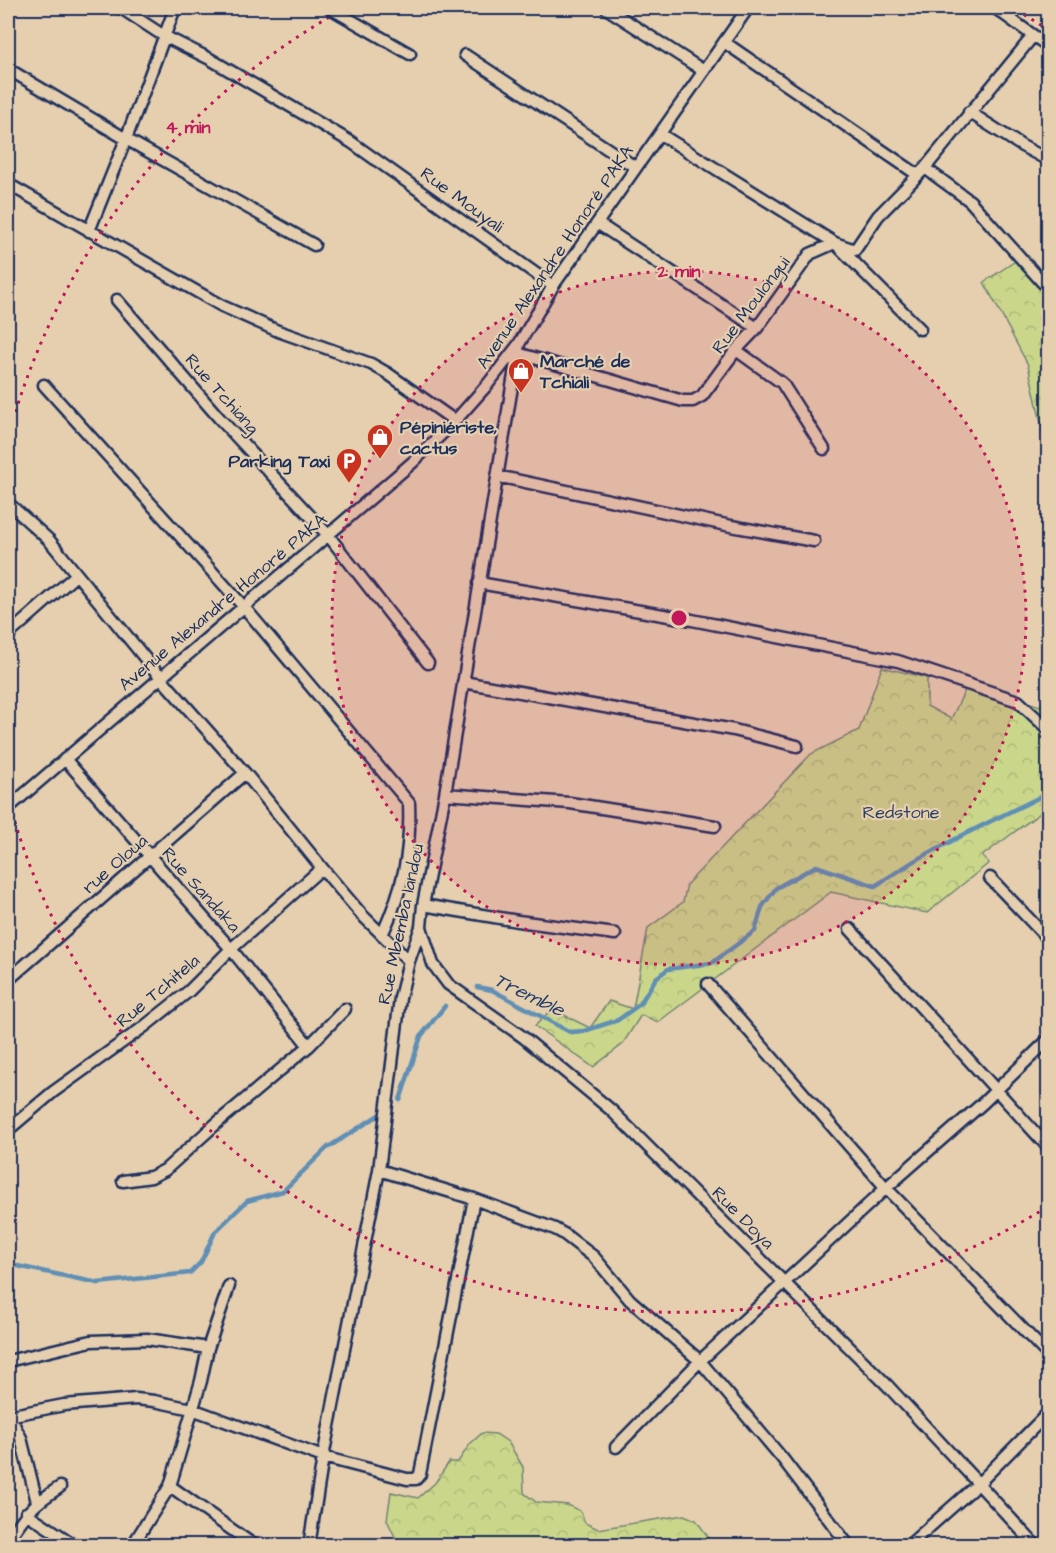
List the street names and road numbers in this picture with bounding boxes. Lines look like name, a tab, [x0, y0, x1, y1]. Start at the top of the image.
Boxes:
street label: Avenue Alexandre Honoré PAKA	[471, 140, 640, 374]
street label: Rue Mouyali	[415, 161, 509, 240]
street label: Rue Moulongui	[706, 251, 797, 360]
street label: Rue Tchiang	[178, 348, 265, 440]
street label: Avenue Alexandre Honoré PAKA	[113, 507, 333, 697]
street label: rue Oloua	[77, 829, 153, 899]
street label: Rue Mbemba landou	[372, 841, 430, 1007]
street label: Rue Sandaka	[156, 842, 246, 938]
street label: Rue Tchitela	[111, 949, 205, 1033]
street label: Rue Doya	[705, 1181, 780, 1256]

